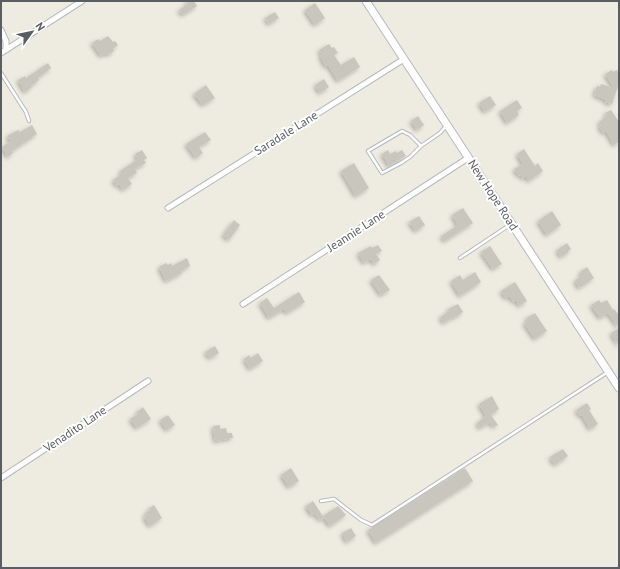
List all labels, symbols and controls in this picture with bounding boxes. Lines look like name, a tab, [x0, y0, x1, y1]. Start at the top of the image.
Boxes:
north arrow	[12, 12, 52, 52]
text: N	[33, 20, 48, 33]
street label: Saradale Lane	[251, 107, 320, 158]
street label: New Hope Road	[465, 156, 522, 233]
street label: Jeannie Lane	[323, 206, 387, 255]
street label: Venadito Lane	[40, 402, 109, 456]

